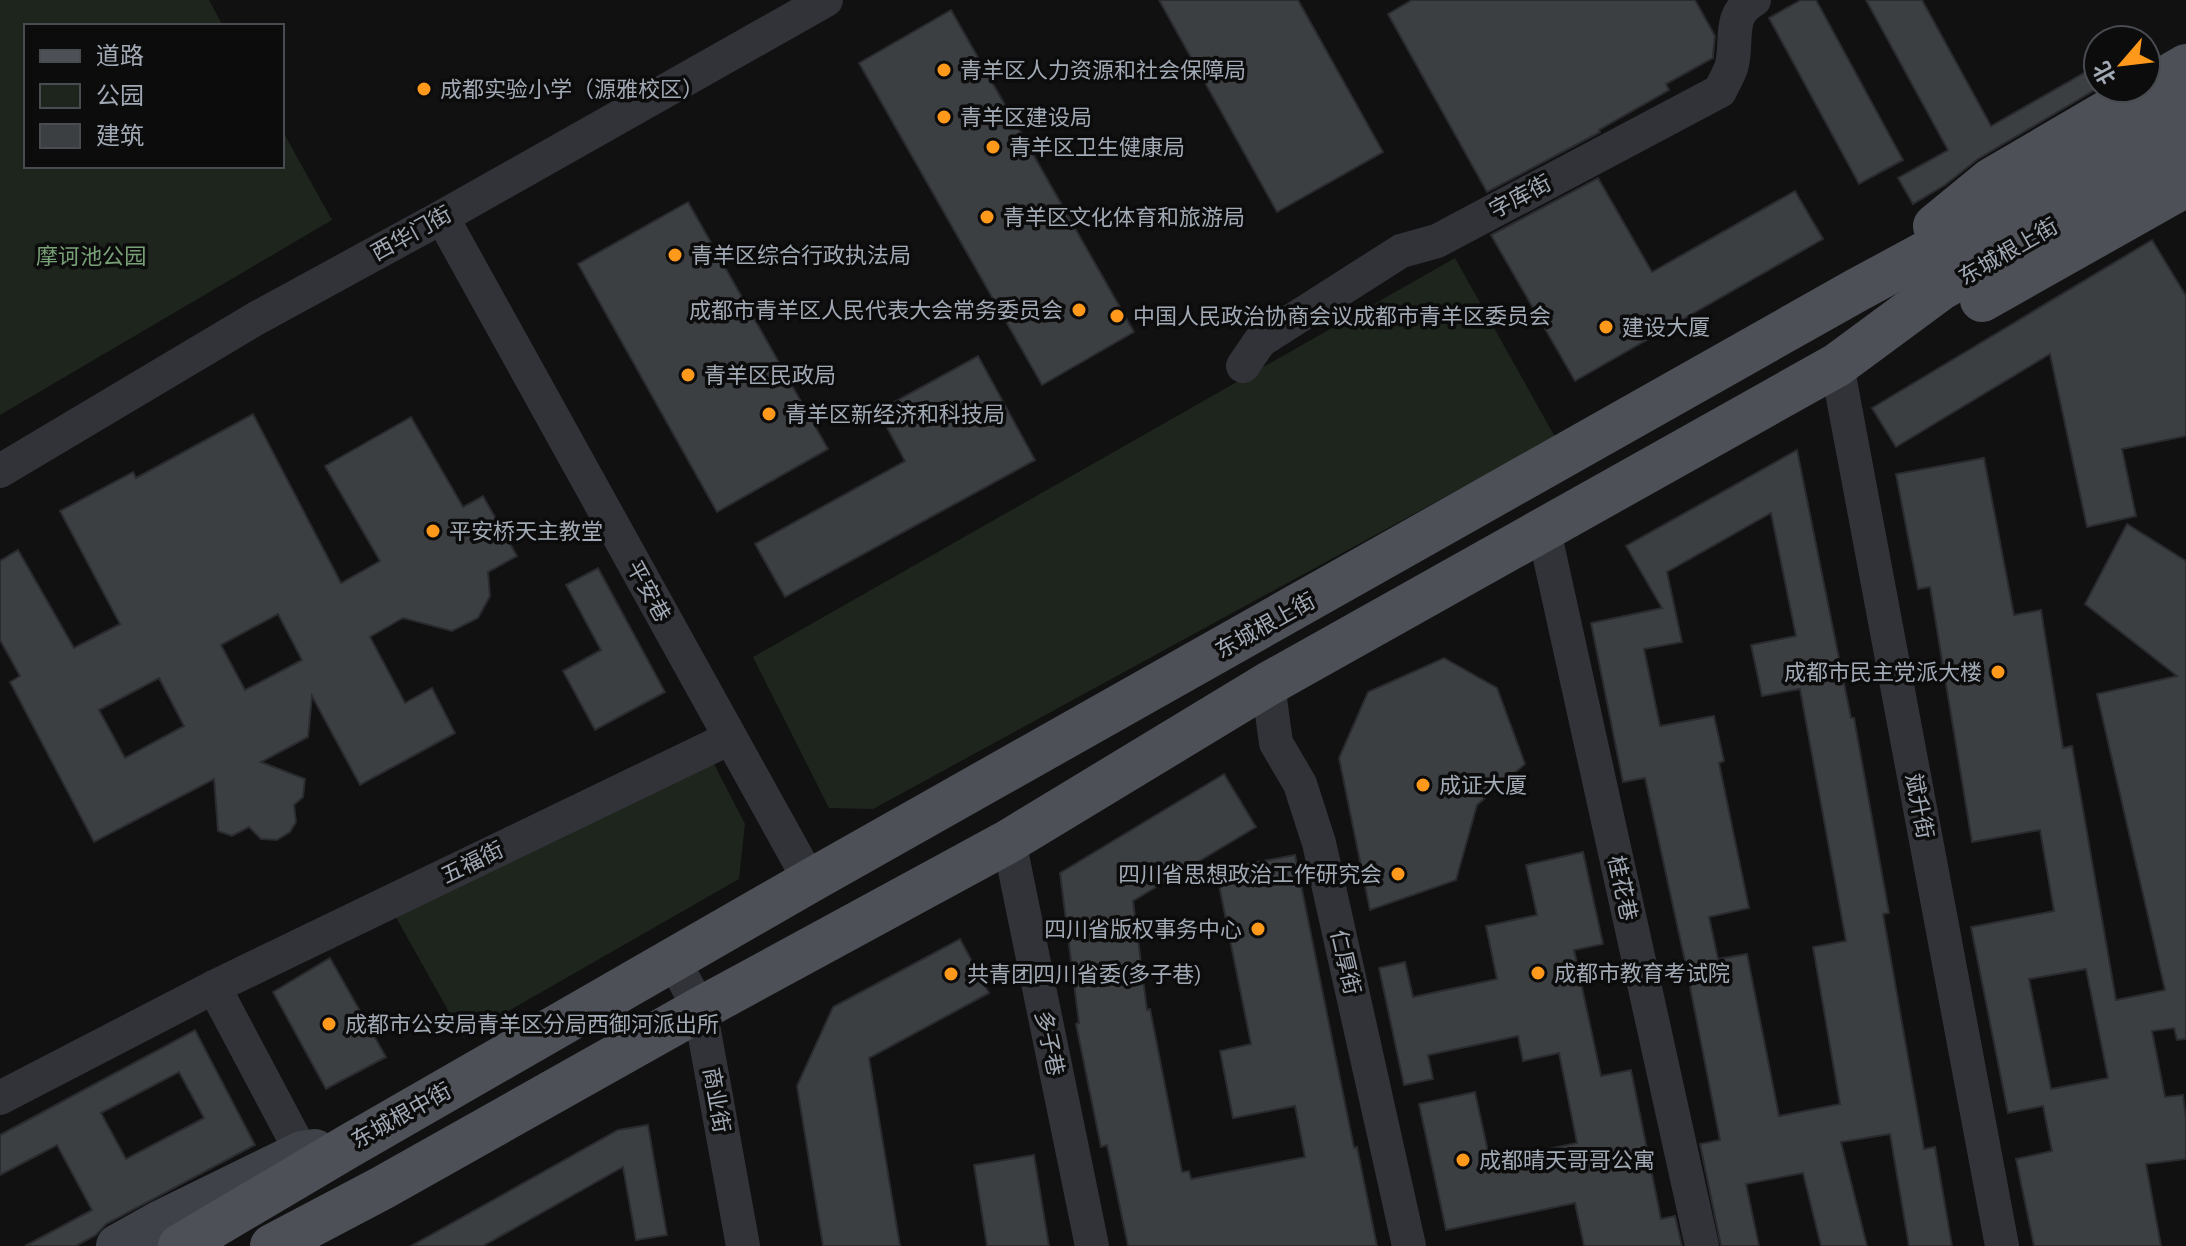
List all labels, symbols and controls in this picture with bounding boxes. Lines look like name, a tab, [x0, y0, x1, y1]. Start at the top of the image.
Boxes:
legend	[24, 24, 284, 168]
north arrow	[2082, 24, 2162, 104]
text: 道路	[96, 39, 144, 71]
place label: 青羊区人力资源和社会保障局	[960, 55, 1246, 84]
text: 北	[2086, 57, 2122, 90]
marker: 青羊区人力资源和社会保障局	[935, 61, 953, 79]
place label: 成都实验小学（源雅校区）	[440, 74, 704, 103]
text: 公园	[96, 79, 144, 111]
marker: 成都实验小学（源雅校区）	[415, 80, 433, 98]
place label: 青羊区建设局	[960, 102, 1092, 131]
marker: 青羊区建设局	[935, 108, 953, 126]
text: 建筑	[96, 119, 144, 151]
place label: 青羊区卫生健康局	[1009, 132, 1185, 161]
marker: 青羊区卫生健康局	[984, 138, 1002, 156]
street label: 字库街	[1484, 167, 1556, 224]
street label: 西华门街	[365, 199, 456, 267]
place label: 青羊区文化体育和旅游局	[1003, 202, 1245, 231]
marker: 青羊区文化体育和旅游局	[978, 208, 996, 226]
street label: 东城根上街	[1953, 211, 2063, 291]
place label: 青羊区综合行政执法局	[691, 240, 911, 269]
park label: 摩诃池公园	[36, 241, 146, 270]
marker: 青羊区综合行政执法局	[666, 246, 684, 264]
place label: 成都市青羊区人民代表大会常务委员会	[689, 295, 1063, 324]
marker: 成都市青羊区人民代表大会常务委员会	[1070, 301, 1088, 319]
place label: 中国人民政治协商会议成都市青羊区委员会	[1133, 301, 1551, 330]
marker: 中国人民政治协商会议成都市青羊区委员会	[1108, 307, 1126, 325]
place label: 建设大厦	[1622, 312, 1710, 341]
marker: 建设大厦	[1597, 318, 1615, 336]
place label: 青羊区民政局	[704, 360, 836, 389]
marker: 青羊区民政局	[679, 366, 697, 384]
place label: 青羊区新经济和科技局	[785, 399, 1005, 428]
marker: 青羊区新经济和科技局	[760, 405, 778, 423]
place label: 平安桥天主教堂	[449, 516, 603, 545]
marker: 平安桥天主教堂	[424, 522, 442, 540]
street label: 平安巷	[621, 555, 678, 627]
street label: 东城根上街	[1210, 585, 1320, 664]
place label: 成都市民主党派大楼	[1784, 657, 1982, 686]
marker: 成都市民主党派大楼	[1989, 663, 2007, 681]
place label: 成证大厦	[1439, 770, 1527, 799]
street label: 斌升街	[1900, 771, 1941, 841]
marker: 成证大厦	[1414, 776, 1432, 794]
street label: 五福街	[436, 834, 508, 889]
street label: 桂花巷	[1602, 853, 1645, 923]
place label: 四川省思想政治工作研究会	[1118, 859, 1382, 888]
marker: 四川省思想政治工作研究会	[1389, 865, 1407, 883]
place label: 四川省版权事务中心	[1044, 914, 1242, 943]
marker: 四川省版权事务中心	[1249, 920, 1267, 938]
street label: 仁厚街	[1325, 926, 1368, 997]
place label: 成都市教育考试院	[1554, 958, 1730, 987]
place label: 共青团四川省委(多子巷)	[967, 959, 1202, 988]
marker: 成都市教育考试院	[1529, 964, 1547, 982]
marker: 共青团四川省委(多子巷)	[942, 965, 960, 983]
street label: 多子巷	[1029, 1008, 1072, 1078]
place label: 成都市公安局青羊区分局西御河派出所	[345, 1009, 719, 1038]
marker: 成都市公安局青羊区分局西御河派出所	[320, 1015, 338, 1033]
street label: 商业街	[697, 1065, 738, 1135]
street label: 东城根中街	[346, 1075, 456, 1154]
place label: 成都晴天哥哥公寓	[1479, 1145, 1655, 1174]
marker: 成都晴天哥哥公寓	[1454, 1151, 1472, 1169]

